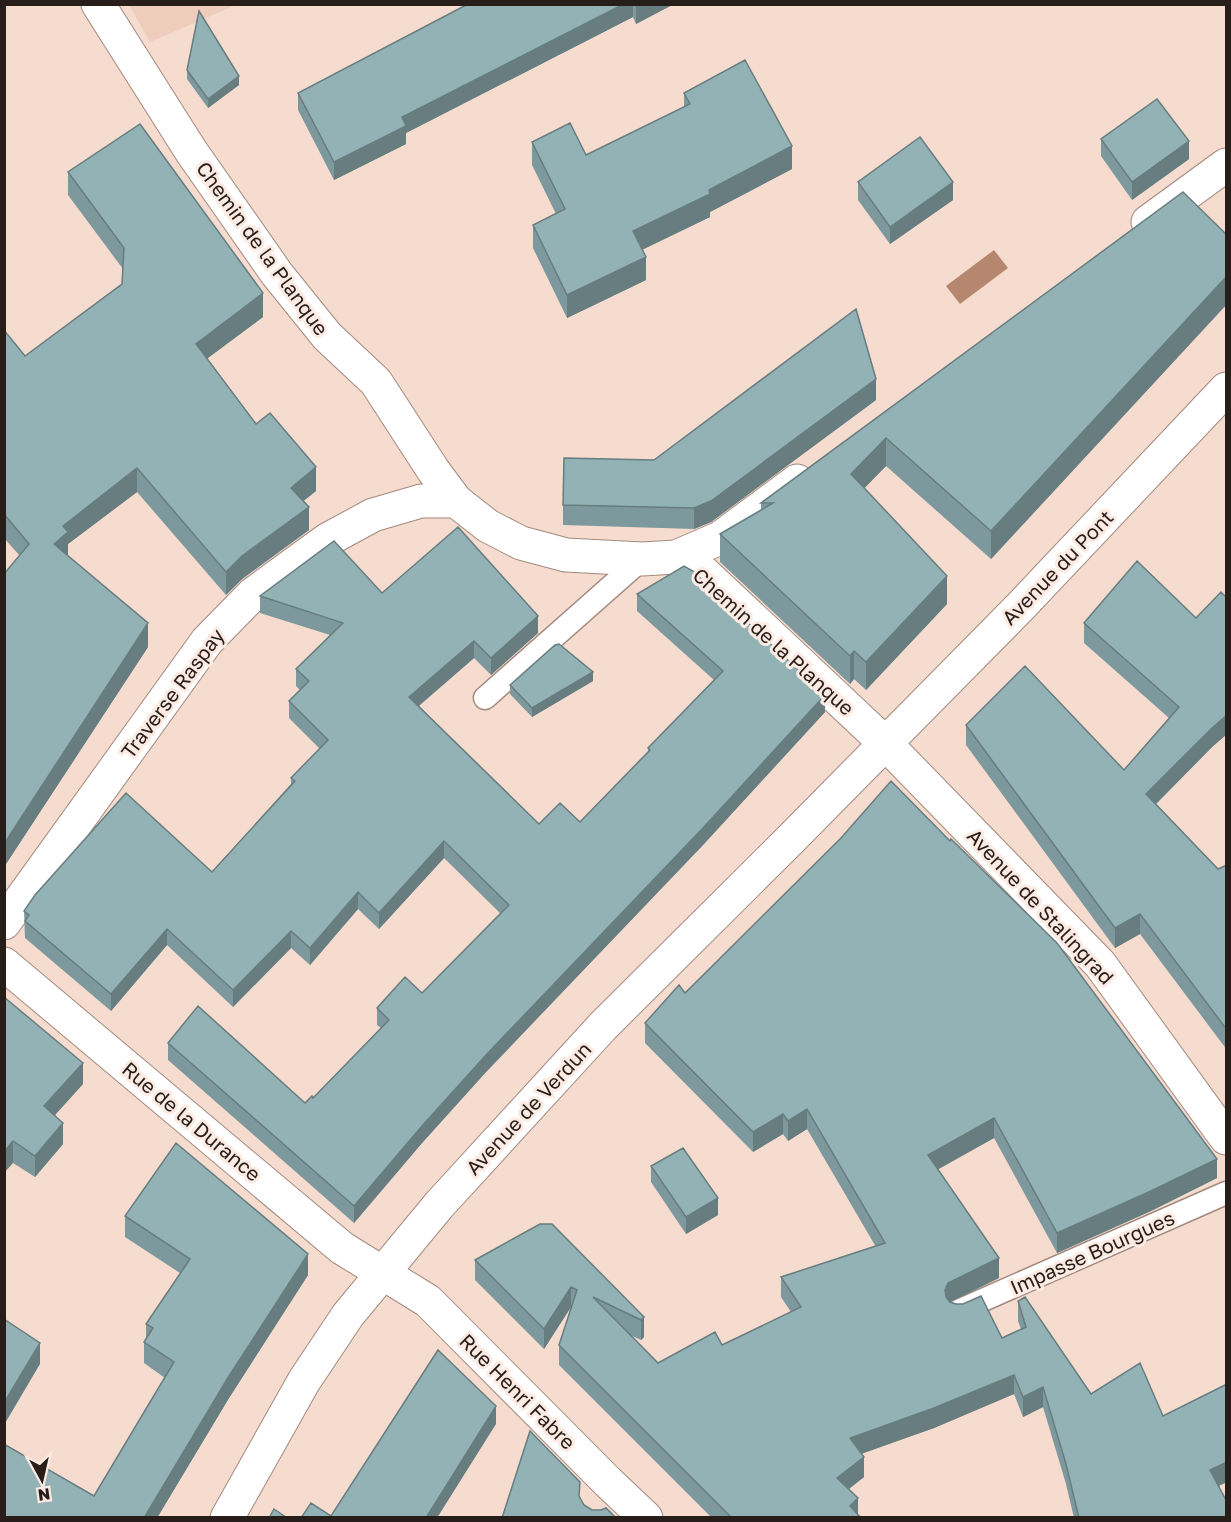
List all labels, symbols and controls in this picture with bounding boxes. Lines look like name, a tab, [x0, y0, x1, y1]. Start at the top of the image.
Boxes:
street label: Chemin de la Planque	[192, 157, 334, 339]
street label: Avenue du Pont	[996, 505, 1118, 629]
street label: Chemin de la Planque	[688, 562, 860, 720]
street label: Traverse Raspay	[115, 623, 229, 763]
street label: Avenue de Stalingrad	[963, 823, 1119, 989]
street label: Avenue de Verdun	[460, 1037, 596, 1179]
street label: Rue de la Durance	[118, 1056, 266, 1186]
street label: Impasse Bourgues	[1006, 1205, 1178, 1299]
street label: Rue Henri Fabre	[455, 1328, 581, 1454]
north arrow	[12, 1450, 72, 1510]
text: N	[37, 1484, 52, 1506]

